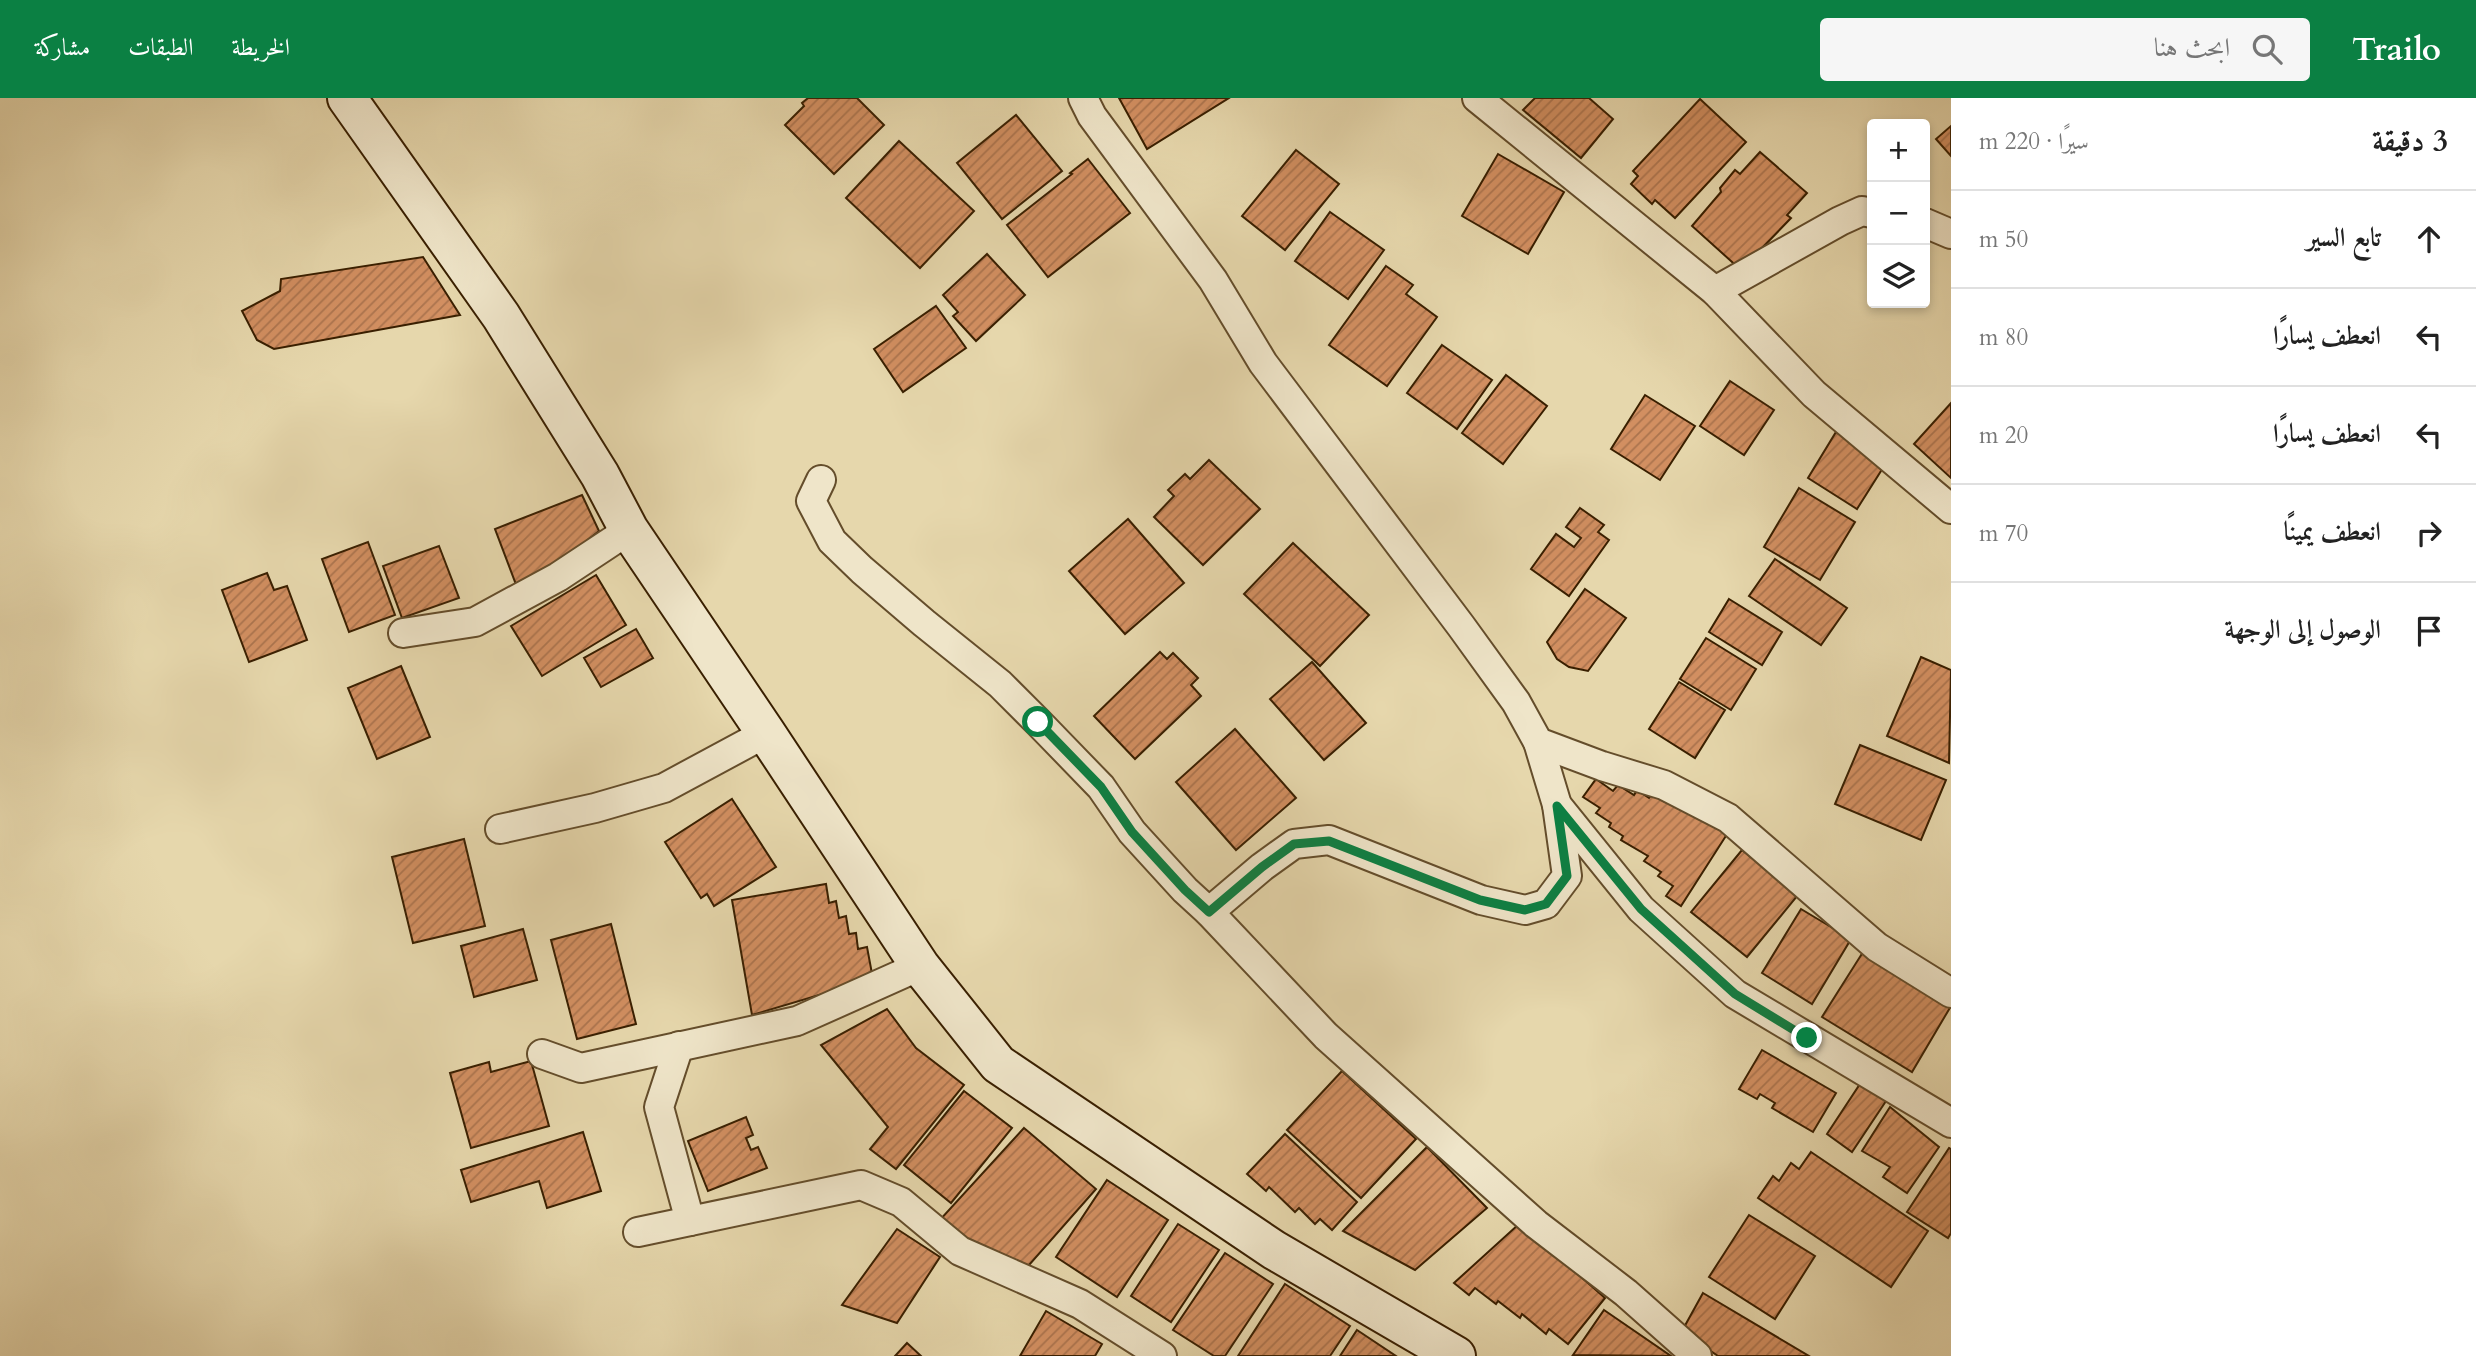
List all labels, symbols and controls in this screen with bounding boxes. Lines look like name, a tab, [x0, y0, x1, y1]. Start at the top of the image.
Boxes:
search box	[1820, 18, 2310, 81]
text: Trailo	[2352, 27, 2441, 72]
text: ابحث هنا	[2154, 30, 2230, 65]
icon: search	[2248, 30, 2286, 68]
text: مشاركة	[35, 31, 90, 64]
text: الطبقات	[128, 31, 194, 64]
text: الخريطة	[232, 31, 290, 64]
map controls	[1867, 119, 1930, 308]
button: +	[1867, 119, 1930, 182]
text: 3 دقيقة	[2372, 121, 2448, 162]
text: سيرًا · 220 m	[1979, 126, 2089, 157]
button: −	[1867, 182, 1930, 245]
text: تابع السير	[2306, 220, 2381, 255]
icon: ahead	[2410, 220, 2448, 258]
text: 50 m	[1979, 224, 2028, 255]
button: layers	[1867, 245, 1930, 308]
text: انعطف يسارًا	[2273, 318, 2381, 353]
icon: left	[2410, 318, 2448, 356]
text: 80 m	[1979, 322, 2028, 353]
text: انعطف يسارًا	[2273, 416, 2381, 451]
icon: left	[2410, 416, 2448, 454]
text: 20 m	[1979, 420, 2028, 451]
text: انعطف يمينًا	[2283, 514, 2381, 549]
icon: right	[2410, 514, 2448, 552]
text: 70 m	[1979, 518, 2028, 549]
text: الوصول إلى الوجهة	[2225, 612, 2381, 647]
icon: arrive	[2410, 612, 2448, 650]
route start	[1022, 706, 1053, 737]
route end	[1791, 1022, 1822, 1053]

